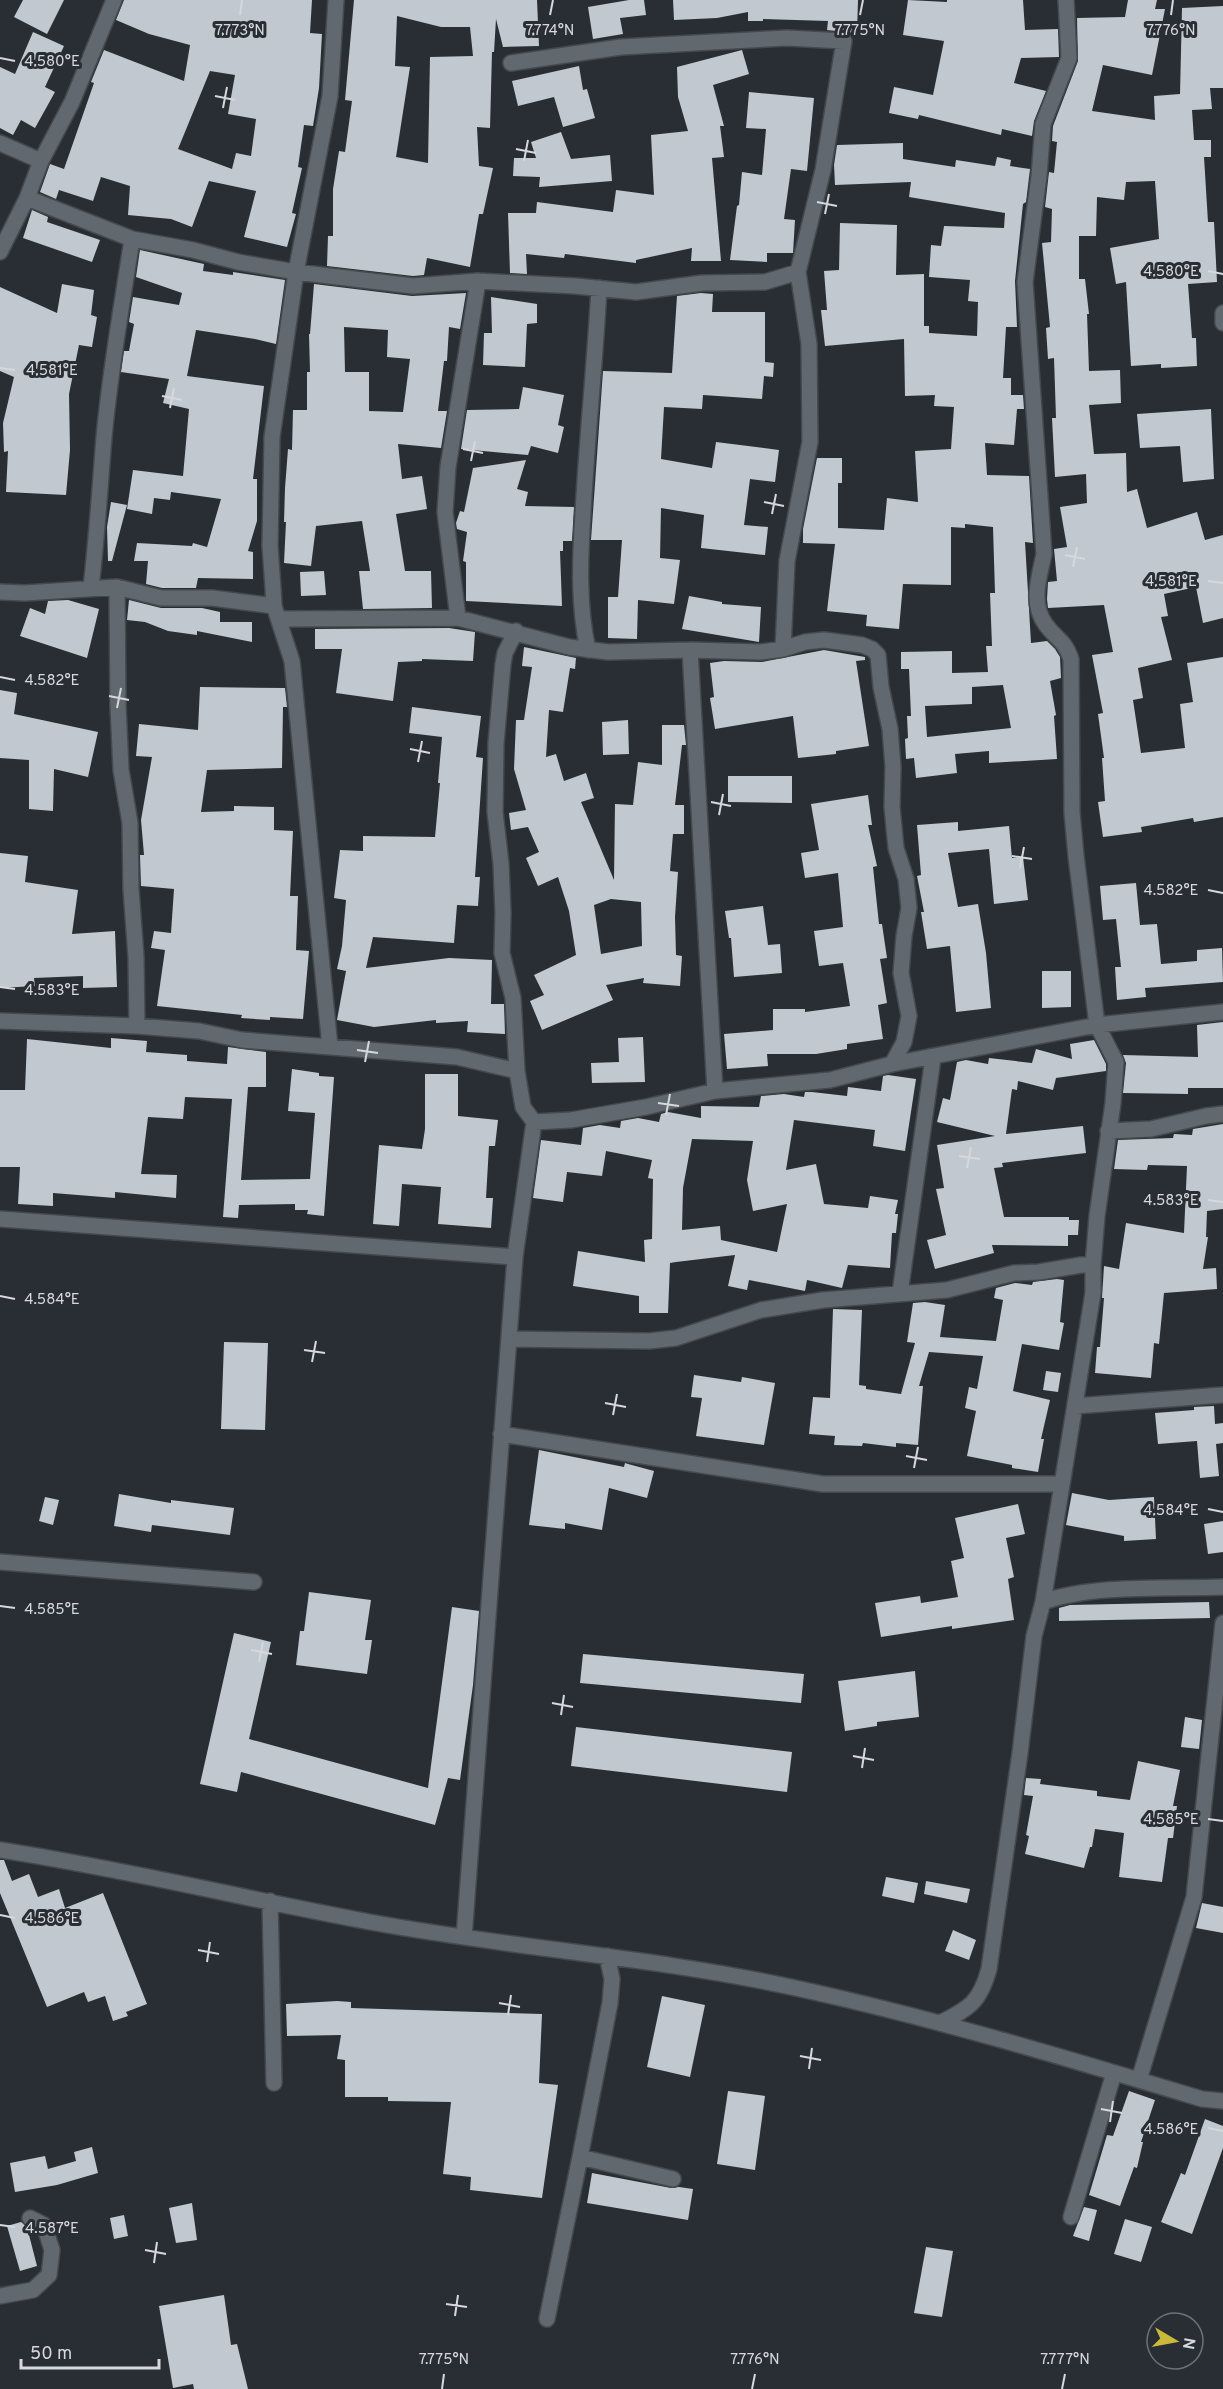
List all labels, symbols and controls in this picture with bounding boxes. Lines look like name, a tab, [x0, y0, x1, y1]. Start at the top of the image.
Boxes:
text: 7.773°N	[215, 22, 265, 41]
text: 7.774°N	[526, 22, 574, 41]
text: 7.775°N	[835, 22, 885, 41]
text: 7.776°N	[1146, 22, 1196, 41]
text: 4.580°E	[24, 53, 80, 72]
text: 4.580°E	[1143, 263, 1199, 282]
text: 4.581°E	[26, 362, 78, 381]
text: 4.581°E	[1145, 573, 1197, 592]
text: 4.582°E	[24, 672, 80, 691]
text: 4.582°E	[1143, 882, 1199, 901]
text: 4.583°E	[24, 982, 80, 1001]
text: 4.583°E	[1143, 1192, 1199, 1211]
text: 4.584°E	[24, 1291, 80, 1310]
text: 4.584°E	[1143, 1502, 1199, 1521]
text: 4.585°E	[24, 1601, 80, 1620]
text: 4.585°E	[1143, 1811, 1199, 1830]
text: 4.586°E	[24, 1910, 80, 1929]
text: 4.586°E	[1143, 2121, 1199, 2140]
text: 4.587°E	[25, 2220, 79, 2239]
north arrow	[1145, 2311, 1205, 2371]
scale bar	[21, 2332, 159, 2370]
text: N	[1177, 2336, 1199, 2351]
text: 50 m	[30, 2343, 72, 2366]
text: 7.775°N	[419, 2351, 469, 2370]
text: 7.776°N	[730, 2351, 780, 2370]
text: 7.777°N	[1040, 2351, 1090, 2370]

